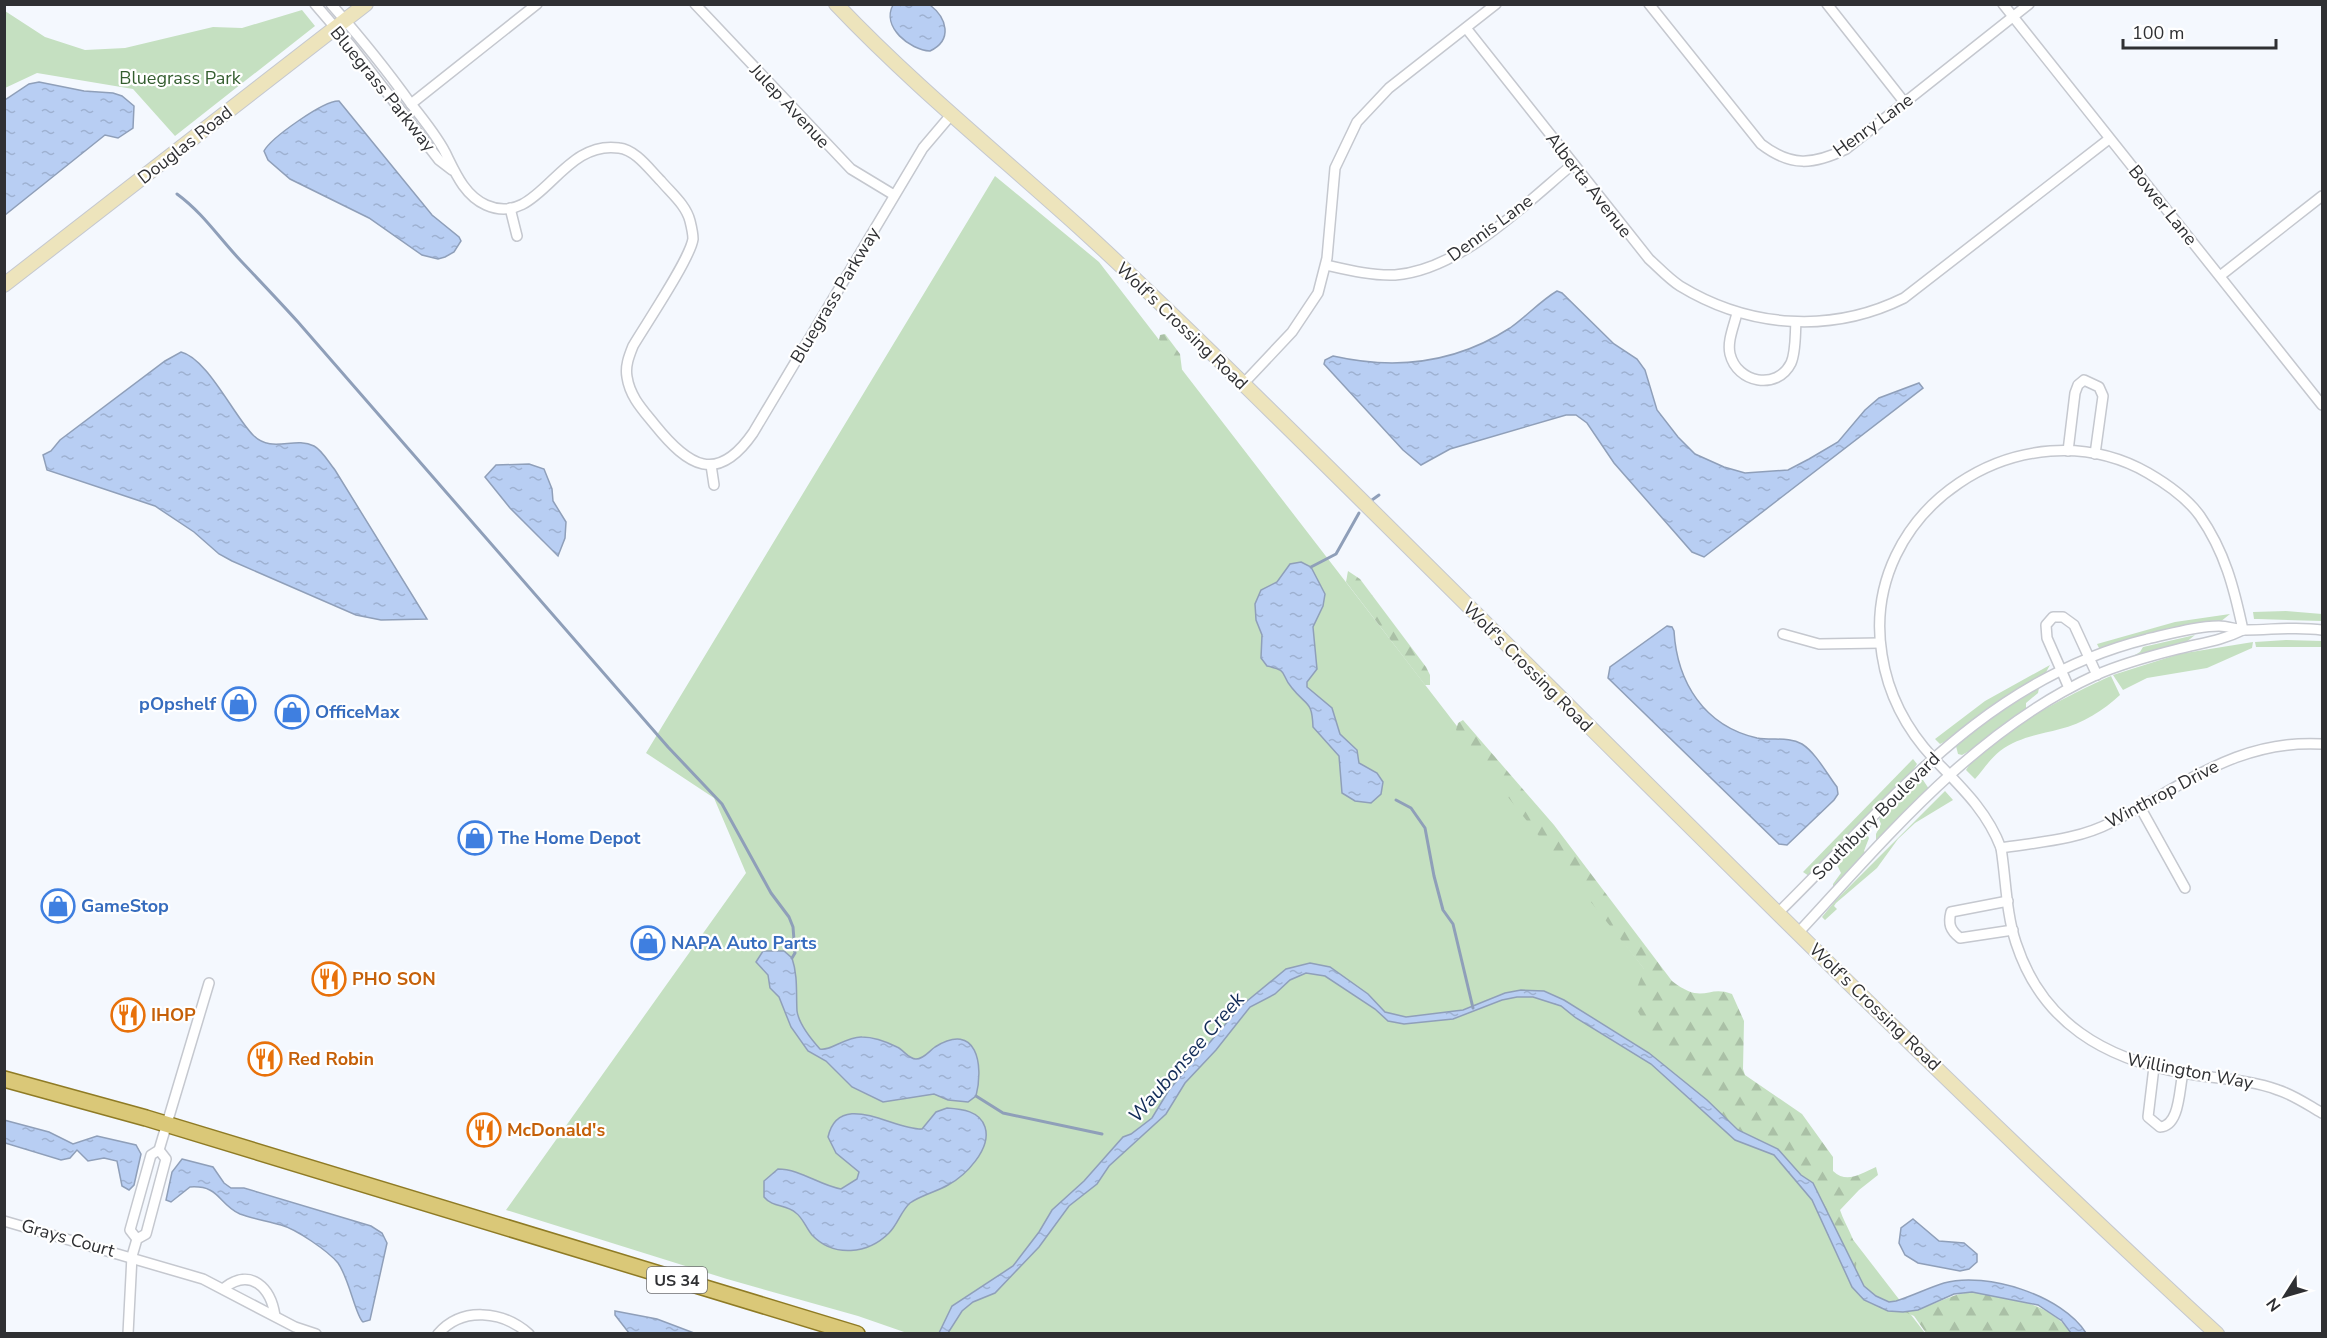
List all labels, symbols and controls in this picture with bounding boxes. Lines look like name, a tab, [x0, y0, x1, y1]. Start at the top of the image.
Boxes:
scale bar	[2123, 12, 2276, 50]
street label: Bluegrass Parkway	[325, 21, 442, 157]
text: 100 m	[2132, 21, 2184, 45]
street label: Julep Avenue	[744, 58, 835, 153]
park label: Bluegrass Park	[119, 66, 242, 90]
street label: Henry Lane	[1828, 88, 1918, 162]
street label: Douglas Road	[133, 100, 237, 190]
street label: Alberta Avenue	[1540, 128, 1638, 242]
street label: Bower Lane	[2123, 160, 2203, 250]
street label: Dennis Lane	[1443, 189, 1537, 267]
street label: Bluegrass Parkway	[785, 222, 886, 368]
street label: Wolf's Crossing Road	[1111, 257, 1253, 395]
street label: Wolf's Crossing Road	[1458, 597, 1598, 737]
shop icon: pOpshelf	[221, 686, 257, 722]
place label: pOpshelf	[139, 692, 216, 716]
shop icon: OfficeMax	[274, 694, 310, 730]
place label: OfficeMax	[315, 700, 400, 724]
street label: Southbury Boulevard	[1807, 747, 1945, 885]
street label: Winthrop Drive	[2101, 754, 2223, 834]
shop icon: The Home Depot	[457, 820, 493, 856]
place label: The Home Depot	[498, 826, 641, 850]
shop icon: GameStop	[40, 888, 76, 924]
place label: GameStop	[81, 894, 169, 918]
shop icon: NAPA Auto Parts	[630, 925, 666, 961]
place label: NAPA Auto Parts	[671, 931, 817, 955]
street label: Wolf's Crossing Road	[1804, 938, 1946, 1076]
restaurant icon: PHO SON	[311, 961, 347, 997]
place label: PHO SON	[352, 967, 436, 991]
water label: Waubonsee Creek	[1122, 986, 1251, 1128]
restaurant icon: IHOP	[110, 997, 146, 1033]
place label: IHOP	[151, 1003, 196, 1027]
restaurant icon: Red Robin	[247, 1041, 283, 1077]
place label: Red Robin	[288, 1047, 374, 1071]
street label: Willington Way	[2125, 1047, 2256, 1095]
restaurant icon: McDonald's	[466, 1112, 502, 1148]
place label: McDonald's	[507, 1118, 605, 1142]
street label: Grays Court	[19, 1213, 118, 1263]
north arrow	[2255, 1266, 2315, 1326]
road number: US 34	[647, 1267, 707, 1293]
text: N	[2261, 1293, 2286, 1316]

